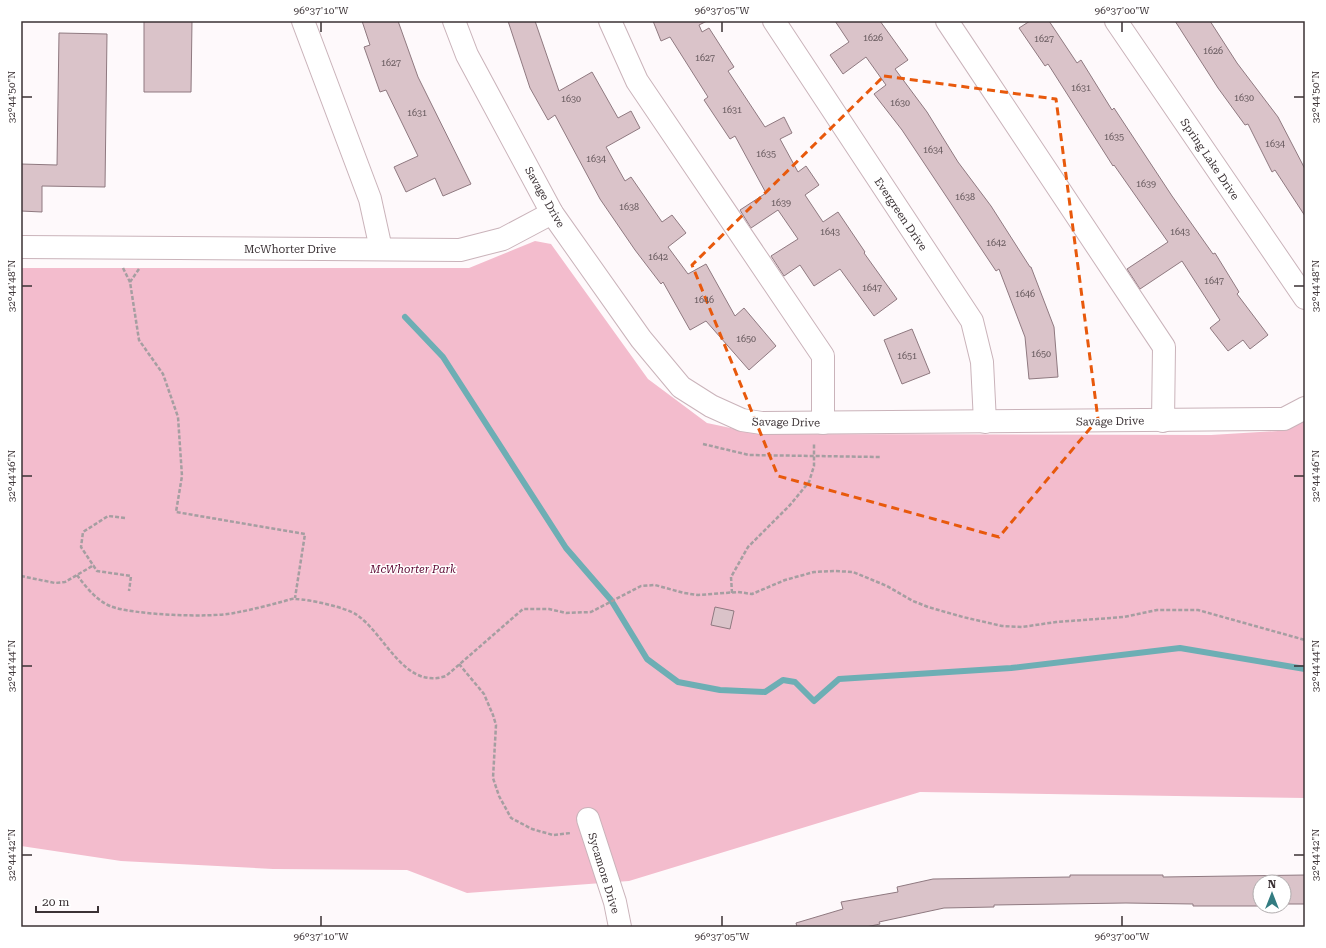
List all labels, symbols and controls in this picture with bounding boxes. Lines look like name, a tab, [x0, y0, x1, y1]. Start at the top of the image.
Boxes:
text: 96°37'10"W	[294, 5, 349, 16]
text: 96°37'05"W	[695, 5, 750, 16]
text: 96°37'00"W	[1095, 5, 1150, 16]
house number: 1626	[863, 33, 883, 43]
house number: 1627	[1034, 34, 1054, 44]
house number: 1626	[1203, 46, 1223, 56]
house number: 1627	[695, 53, 715, 63]
house number: 1627	[381, 58, 401, 68]
text: 32°44'50"N	[6, 71, 17, 123]
text: 32°44'50"N	[1310, 71, 1321, 123]
house number: 1631	[1071, 83, 1091, 93]
house number: 1630	[1234, 93, 1254, 103]
house number: 1630	[561, 94, 581, 104]
house number: 1630	[890, 98, 910, 108]
house number: 1631	[722, 105, 742, 115]
house number: 1631	[407, 108, 427, 118]
street label: Spring Lake Drive	[1178, 116, 1242, 202]
house number: 1635	[1104, 132, 1124, 142]
house number: 1634	[1265, 139, 1285, 149]
house number: 1634	[923, 145, 943, 155]
house number: 1635	[756, 149, 776, 159]
house number: 1634	[586, 154, 606, 164]
street label: Savage Drive	[522, 164, 567, 230]
street label: Evergreen Drive	[871, 175, 930, 253]
house number: 1639	[1136, 179, 1156, 189]
house number: 1638	[955, 192, 975, 202]
house number: 1639	[771, 198, 791, 208]
house number: 1638	[619, 202, 639, 212]
house number: 1643	[820, 227, 840, 237]
house number: 1643	[1170, 227, 1190, 237]
house number: 1642	[986, 238, 1006, 248]
street label: McWhorter Drive	[244, 243, 336, 256]
house number: 1642	[648, 252, 668, 262]
text: 32°44'48"N	[6, 260, 17, 312]
text: 32°44'48"N	[1310, 260, 1321, 312]
house number: 1647	[1204, 276, 1224, 286]
house number: 1647	[862, 283, 882, 293]
house number: 1646	[1015, 289, 1035, 299]
house number: 1646	[694, 295, 714, 305]
house number: 1650	[736, 334, 756, 344]
house number: 1650	[1031, 349, 1051, 359]
house number: 1651	[897, 351, 917, 361]
street label: Savage Drive	[1076, 414, 1144, 429]
street label: Savage Drive	[752, 415, 820, 430]
text: 32°44'46"N	[6, 450, 17, 502]
text: 32°44'46"N	[1310, 450, 1321, 502]
park label: McWhorter Park	[369, 563, 456, 576]
text: 32°44'44"N	[6, 640, 17, 692]
text: 32°44'44"N	[1310, 640, 1321, 692]
text: 32°44'42"N	[6, 829, 17, 881]
text: 32°44'42"N	[1310, 829, 1321, 881]
street label: Sycamore Drive	[585, 831, 622, 915]
north arrow	[1252, 874, 1292, 914]
text: N	[1268, 878, 1277, 891]
scale bar	[36, 888, 98, 914]
text: 20 m	[42, 895, 69, 909]
text: 96°37'10"W	[294, 931, 349, 942]
text: 96°37'05"W	[695, 931, 750, 942]
text: 96°37'00"W	[1095, 931, 1150, 942]

